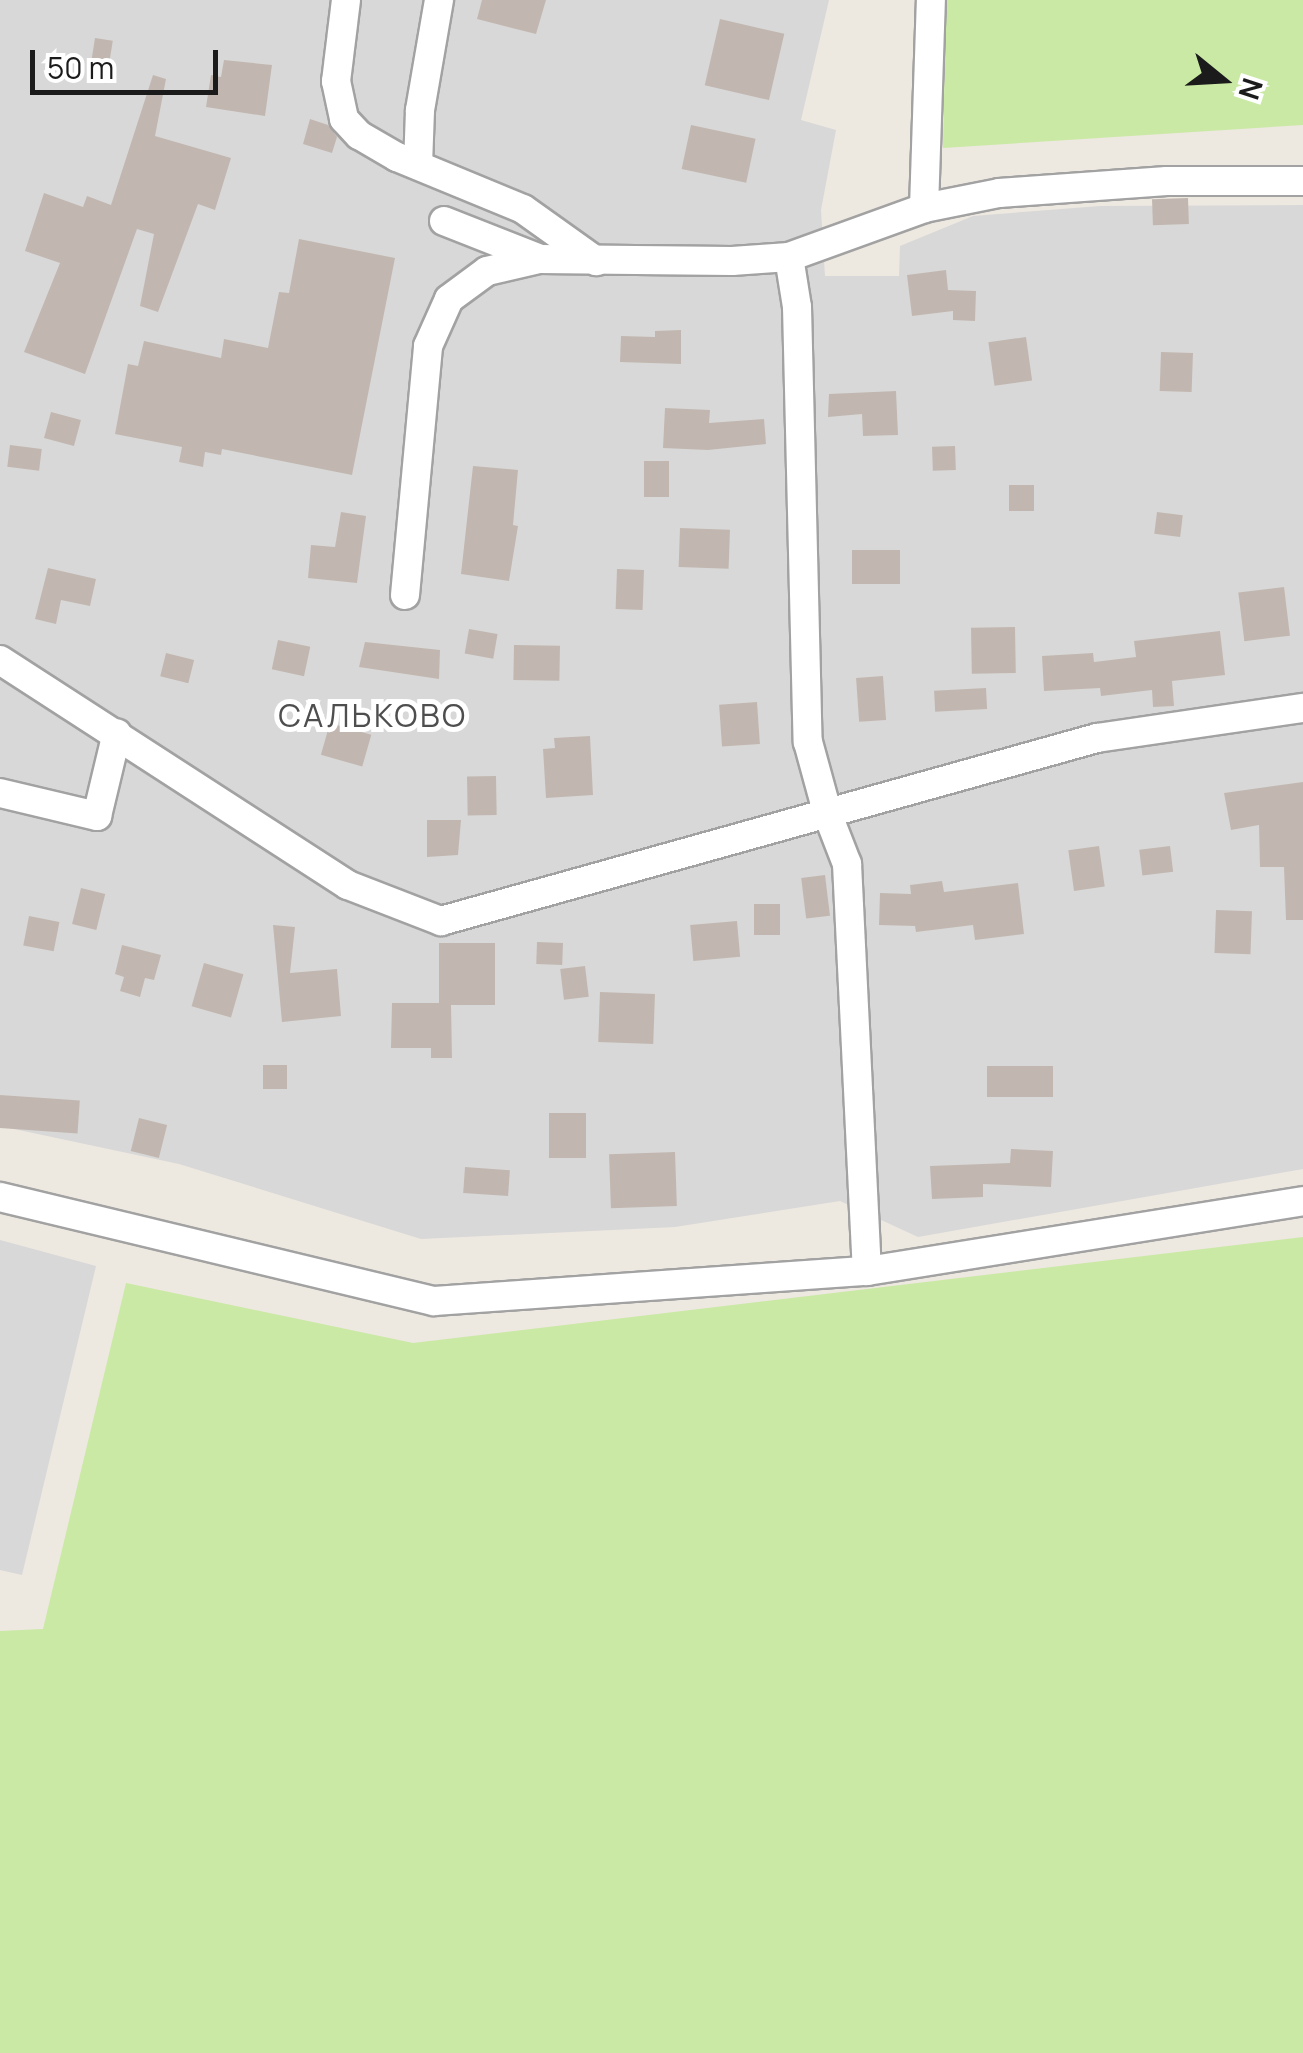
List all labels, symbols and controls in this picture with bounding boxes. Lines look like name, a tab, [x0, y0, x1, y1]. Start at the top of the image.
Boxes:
scale bar	[35, 30, 222, 92]
north arrow	[1173, 30, 1273, 130]
text: 50 m	[47, 47, 114, 88]
text: N	[1230, 74, 1273, 105]
district label: САЛЬКОВО	[278, 696, 468, 734]

